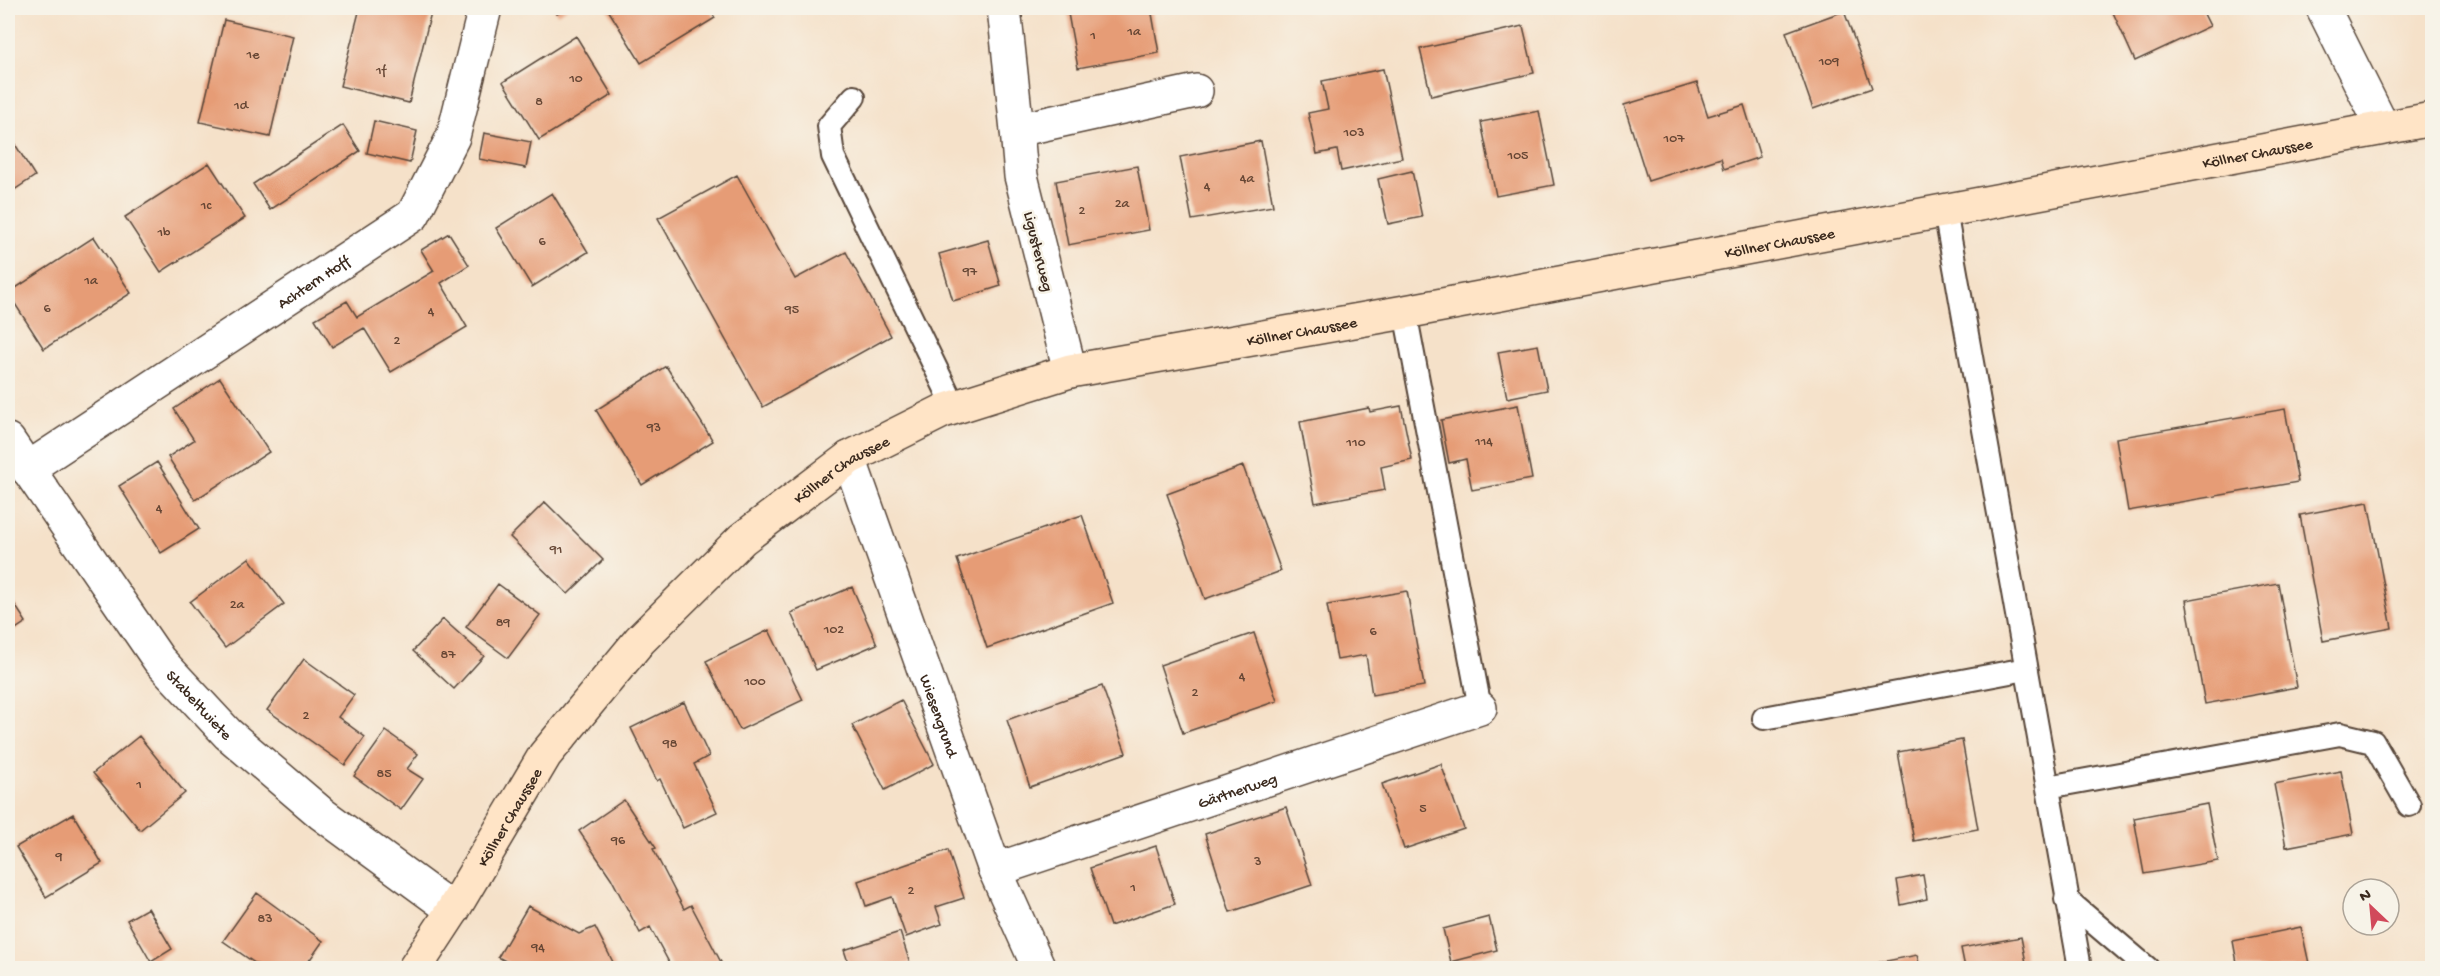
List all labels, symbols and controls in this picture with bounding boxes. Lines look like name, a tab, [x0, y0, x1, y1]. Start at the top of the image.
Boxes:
house number: 1a	[1126, 24, 1142, 41]
house number: 1	[1089, 28, 1096, 45]
house number: 1e	[246, 47, 260, 64]
house number: 109	[1818, 54, 1839, 71]
house number: 1f	[375, 63, 388, 80]
house number: 10	[568, 71, 583, 88]
house number: 8	[535, 94, 543, 111]
house number: 1d	[233, 98, 250, 115]
house number: 103	[1343, 125, 1364, 142]
house number: 107	[1663, 131, 1685, 148]
street label: Köllner Chaussee	[2201, 136, 2315, 175]
house number: 105	[1507, 148, 1528, 165]
house number: 4a	[1240, 171, 1255, 188]
house number: 4	[1204, 179, 1211, 196]
house number: 2a	[1115, 196, 1131, 213]
house number: 1c	[200, 198, 212, 215]
house number: 2	[1079, 203, 1086, 220]
street label: Ligusterweg	[1017, 210, 1056, 294]
house number: 1b	[156, 225, 171, 242]
street label: Köllner Chaussee	[1724, 225, 1837, 265]
house number: 6	[538, 234, 546, 251]
street label: Achtern Hoff	[275, 253, 355, 315]
house number: 97	[962, 264, 978, 281]
house number: 1a	[83, 273, 99, 290]
house number: 6	[43, 301, 51, 318]
house number: 95	[784, 302, 799, 319]
house number: 4	[428, 304, 435, 321]
street label: Köllner Chaussee	[1246, 314, 1360, 353]
house number: 2	[394, 333, 401, 350]
house number: 93	[646, 420, 661, 437]
street label: Köllner Chaussee	[791, 433, 894, 510]
house number: 114	[1474, 434, 1493, 451]
house number: 110	[1345, 435, 1366, 452]
house number: 4	[156, 501, 163, 518]
house number: 91	[549, 542, 562, 559]
house number: 2a	[230, 597, 246, 614]
house number: 89	[496, 615, 510, 632]
house number: 102	[823, 622, 844, 639]
house number: 6	[1369, 624, 1377, 641]
house number: 87	[441, 647, 456, 664]
street label: Stabeltwiete	[160, 668, 235, 746]
house number: 4	[1239, 669, 1246, 686]
street label: Wiesengrund	[914, 673, 961, 762]
house number: 100	[743, 674, 766, 691]
house number: 2	[1192, 685, 1199, 702]
house number: 2	[303, 708, 310, 725]
house number: 98	[662, 736, 678, 753]
street label: Köllner Chaussee	[475, 765, 548, 871]
house number: 85	[376, 766, 392, 783]
street label: Gärtnerweg	[1196, 770, 1280, 815]
house number: 1	[135, 777, 142, 794]
house number: 5	[1419, 801, 1427, 818]
house number: 96	[610, 833, 626, 850]
house number: 9	[54, 849, 63, 866]
house number: 3	[1253, 854, 1262, 871]
north arrow	[2341, 877, 2401, 937]
house number: 1	[1129, 880, 1136, 897]
house number: 2	[908, 883, 915, 900]
text: N	[2357, 886, 2375, 907]
house number: 83	[258, 911, 272, 928]
house number: 94	[530, 940, 545, 957]

